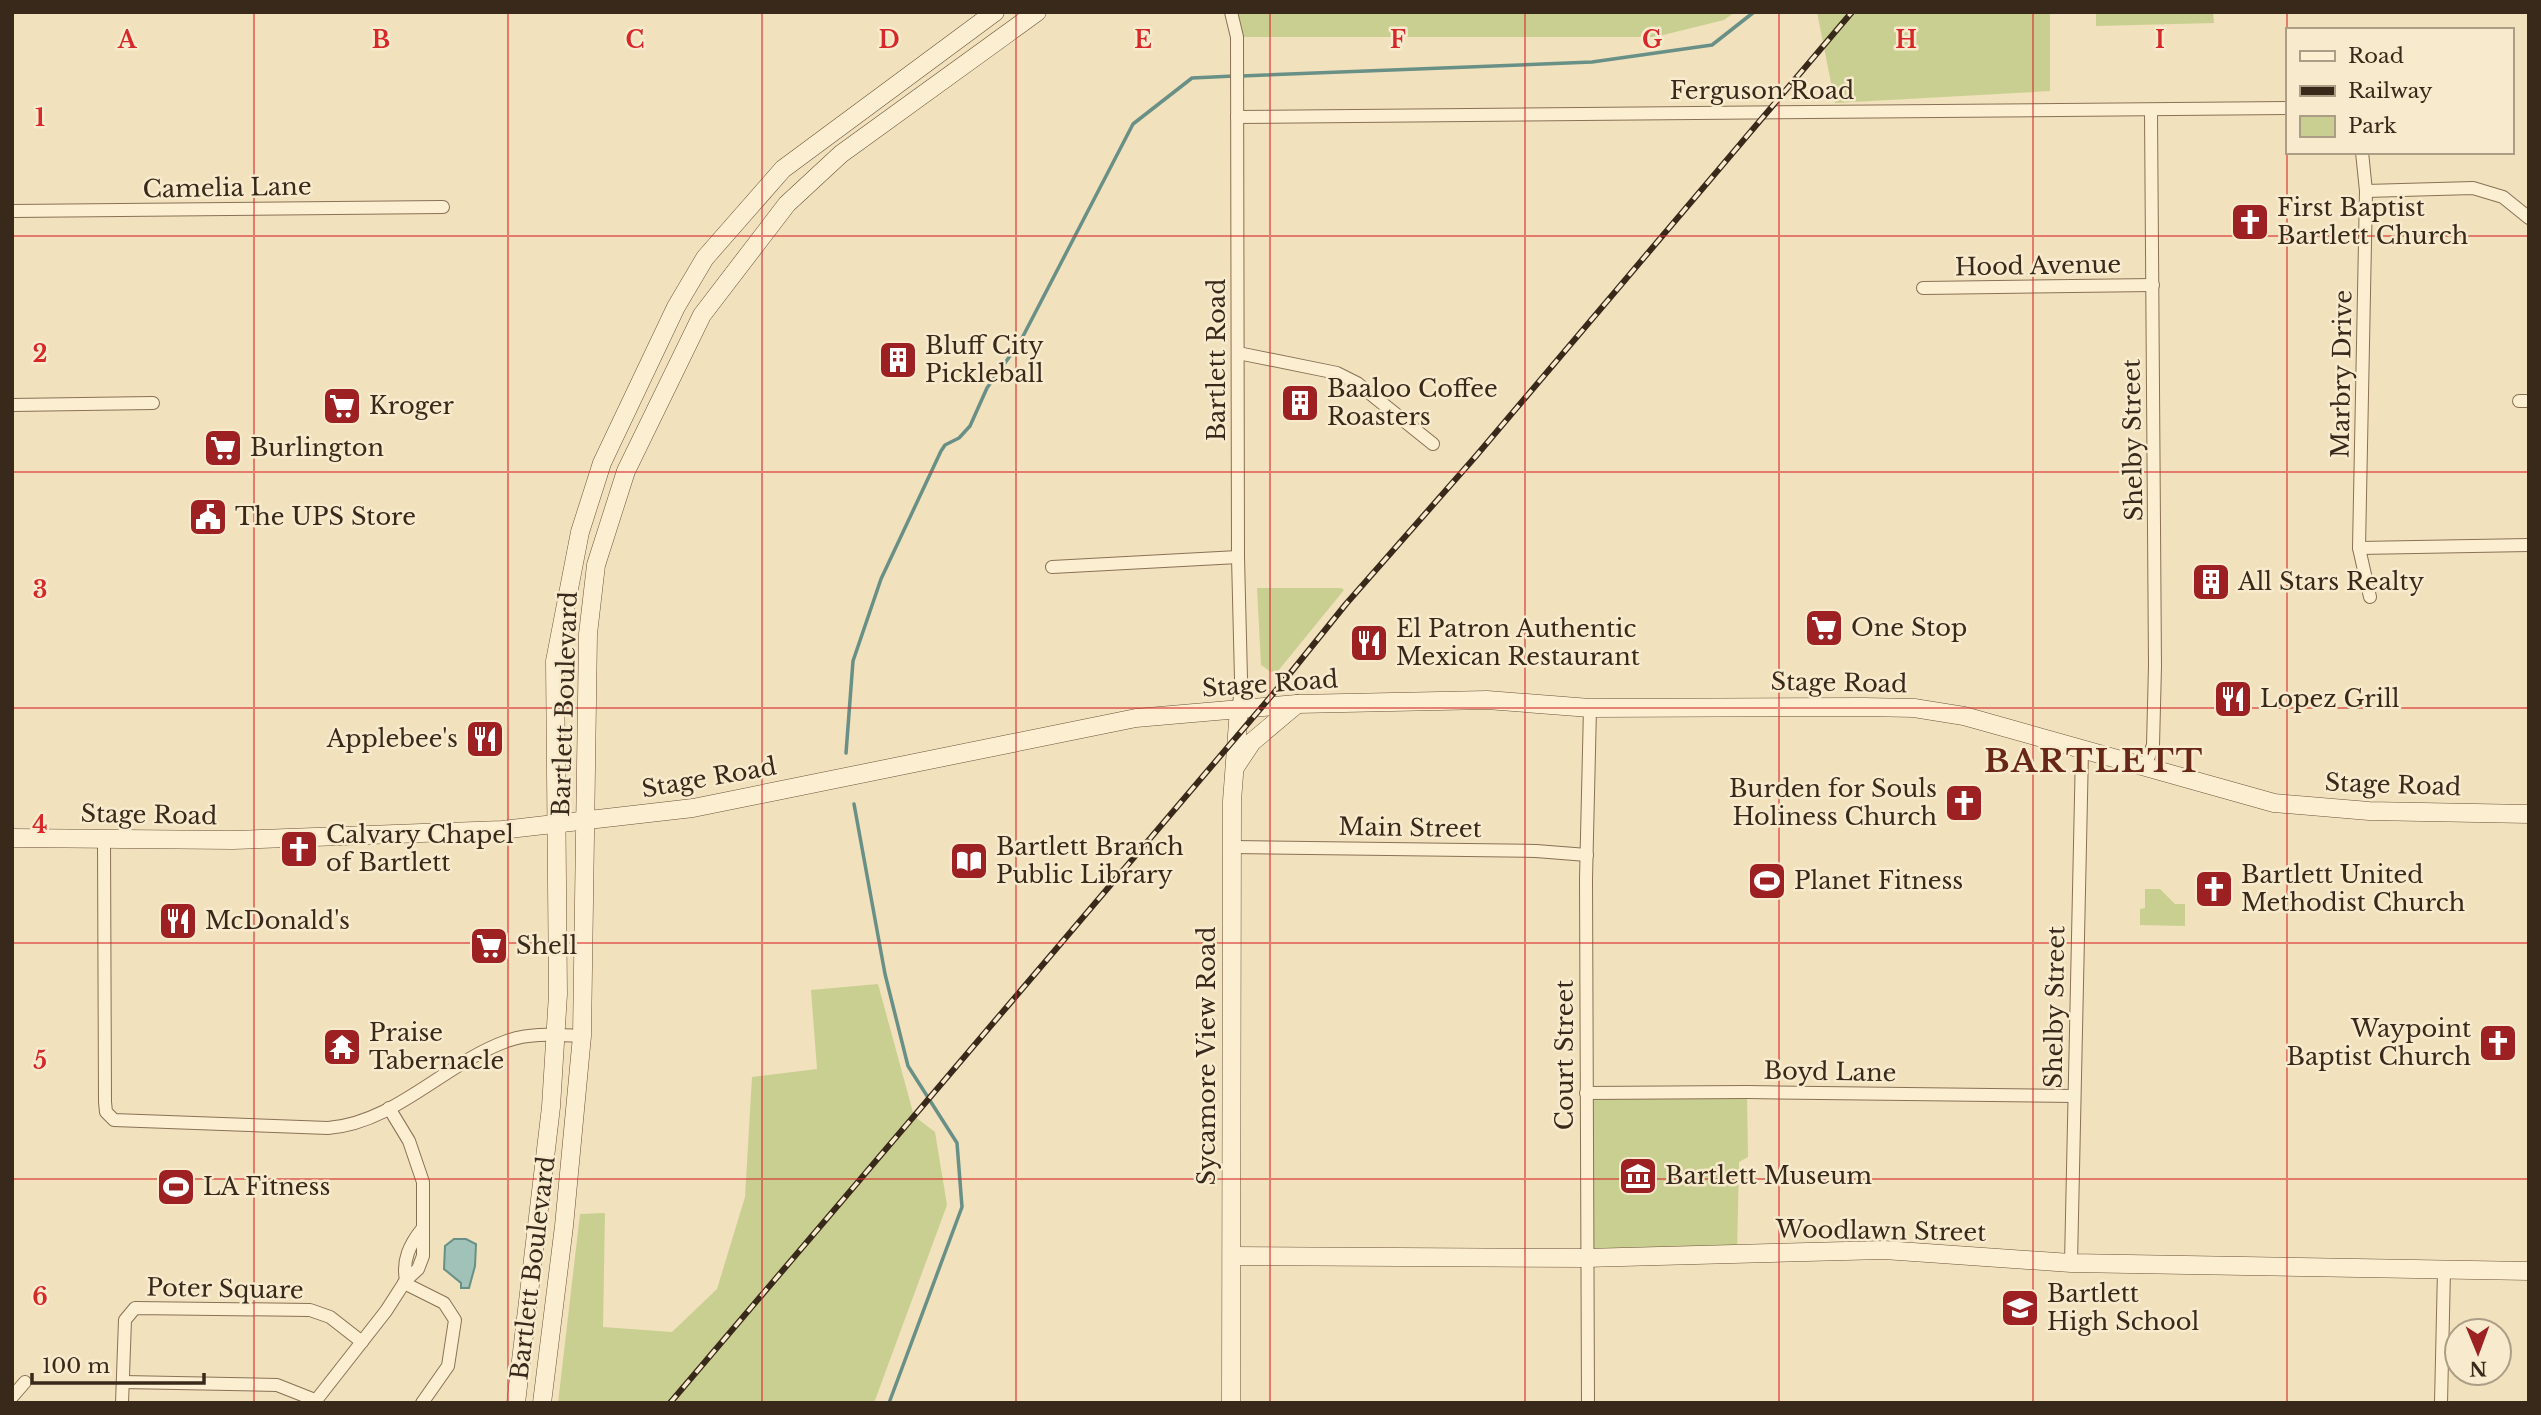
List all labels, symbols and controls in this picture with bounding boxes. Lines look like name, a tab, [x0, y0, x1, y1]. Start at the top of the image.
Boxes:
text: A	[117, 26, 138, 54]
text: B	[372, 26, 390, 54]
text: C	[626, 26, 644, 54]
text: D	[878, 26, 900, 54]
text: E	[1134, 26, 1152, 54]
text: F	[1390, 26, 1406, 54]
text: G	[1642, 26, 1662, 54]
text: H	[1895, 26, 1917, 54]
text: I	[2155, 26, 2165, 54]
legend	[2286, 28, 2513, 154]
text: Road	[2348, 43, 2404, 69]
street label: Ferguson Road	[1670, 76, 1854, 105]
text: Railway	[2348, 78, 2433, 104]
text: 1	[35, 104, 45, 132]
text: Park	[2348, 113, 2397, 139]
street label: Camelia Lane	[142, 172, 312, 203]
place label: First Baptist Bartlett Church	[2277, 193, 2468, 250]
church icon: First Baptist Bartlett Church	[2229, 201, 2271, 243]
street label: Hood Avenue	[1955, 250, 2121, 281]
street label: Bartlett Road	[1202, 279, 1231, 441]
street label: Marbry Drive	[2326, 290, 2357, 458]
place label: Bluff City Pickleball	[925, 331, 1044, 388]
building icon: Bluff City Pickleball	[877, 339, 919, 381]
text: 2	[33, 340, 47, 368]
street label: Shelby Street	[2117, 359, 2148, 522]
place label: Baaloo Coffee Roasters	[1327, 374, 1498, 431]
building icon: Baaloo Coffee Roasters	[1279, 382, 1321, 424]
supermarket icon: Kroger	[321, 385, 363, 427]
place label: Kroger	[369, 391, 455, 420]
supermarket icon: Burlington	[202, 427, 244, 469]
place label: Burlington	[250, 433, 384, 462]
public building icon: The UPS Store	[187, 496, 229, 538]
place label: The UPS Store	[235, 502, 416, 531]
building icon: All Stars Realty	[2190, 561, 2232, 603]
place label: All Stars Realty	[2237, 567, 2425, 596]
text: 3	[33, 576, 47, 604]
street label: Bartlett Boulevard	[546, 591, 583, 817]
supermarket icon: One Stop	[1803, 607, 1845, 649]
place label: One Stop	[1851, 613, 1967, 642]
place label: El Patron Authentic Mexican Restaurant	[1396, 614, 1640, 671]
restaurant icon: El Patron Authentic Mexican Restaurant	[1348, 622, 1390, 664]
street label: Stage Road	[1201, 664, 1339, 703]
street label: Stage Road	[1771, 667, 1908, 698]
restaurant icon: Lopez Grill	[2212, 678, 2254, 720]
place label: Lopez Grill	[2260, 684, 2400, 713]
restaurant icon: Applebee's	[464, 718, 506, 760]
place label: Applebee's	[326, 724, 458, 753]
district label: BARTLETT	[1984, 741, 2204, 781]
street label: Stage Road	[639, 751, 779, 804]
street label: Stage Road	[2324, 768, 2462, 801]
place label: Burden for Souls Holiness Church	[1729, 774, 1937, 831]
church icon: Burden for Souls Holiness Church	[1943, 782, 1985, 824]
street label: Stage Road	[81, 799, 218, 830]
text: 4	[32, 811, 48, 839]
street label: Main Street	[1338, 812, 1482, 843]
place label: Calvary Chapel of Bartlett	[326, 820, 514, 877]
church icon: Calvary Chapel of Bartlett	[278, 828, 320, 870]
place label: Bartlett Branch Public Library	[996, 832, 1184, 889]
library icon: Bartlett Branch Public Library	[948, 840, 990, 882]
sports icon: Planet Fitness	[1746, 860, 1788, 902]
place label: Bartlett United Methodist Church	[2241, 860, 2465, 917]
place label: Planet Fitness	[1794, 866, 1963, 895]
church icon: Bartlett United Methodist Church	[2193, 868, 2235, 910]
restaurant icon: McDonald's	[157, 900, 199, 942]
place label: McDonald's	[205, 906, 350, 935]
supermarket icon: Shell	[468, 925, 510, 967]
street label: Shelby Street	[2039, 925, 2070, 1088]
street label: Sycamore View Road	[1192, 926, 1221, 1186]
place label: Shell	[516, 931, 578, 960]
street label: Court Street	[1550, 980, 1579, 1130]
place label: Waypoint Baptist Church	[2286, 1014, 2471, 1071]
place label: Praise Tabernacle	[369, 1018, 504, 1075]
church icon: Waypoint Baptist Church	[2477, 1022, 2519, 1064]
temple icon: Praise Tabernacle	[321, 1026, 363, 1068]
text: 5	[33, 1047, 47, 1075]
street label: Boyd Lane	[1763, 1056, 1897, 1087]
street label: Bartlett Boulevard	[504, 1154, 561, 1382]
museum icon: Bartlett Museum	[1617, 1155, 1659, 1197]
place label: Bartlett Museum	[1665, 1161, 1872, 1190]
sports icon: LA Fitness	[155, 1166, 197, 1208]
place label: LA Fitness	[203, 1172, 330, 1201]
street label: Woodlawn Street	[1774, 1214, 1987, 1247]
street label: Poter Square	[146, 1273, 304, 1304]
place label: Bartlett High School	[2047, 1279, 2199, 1336]
text: 6	[32, 1283, 48, 1311]
school or university icon: Bartlett High School	[1999, 1287, 2041, 1329]
north arrow	[2443, 1317, 2513, 1387]
scale bar	[32, 1342, 203, 1386]
text: 100 m	[42, 1353, 110, 1379]
text: N	[2469, 1357, 2487, 1380]

